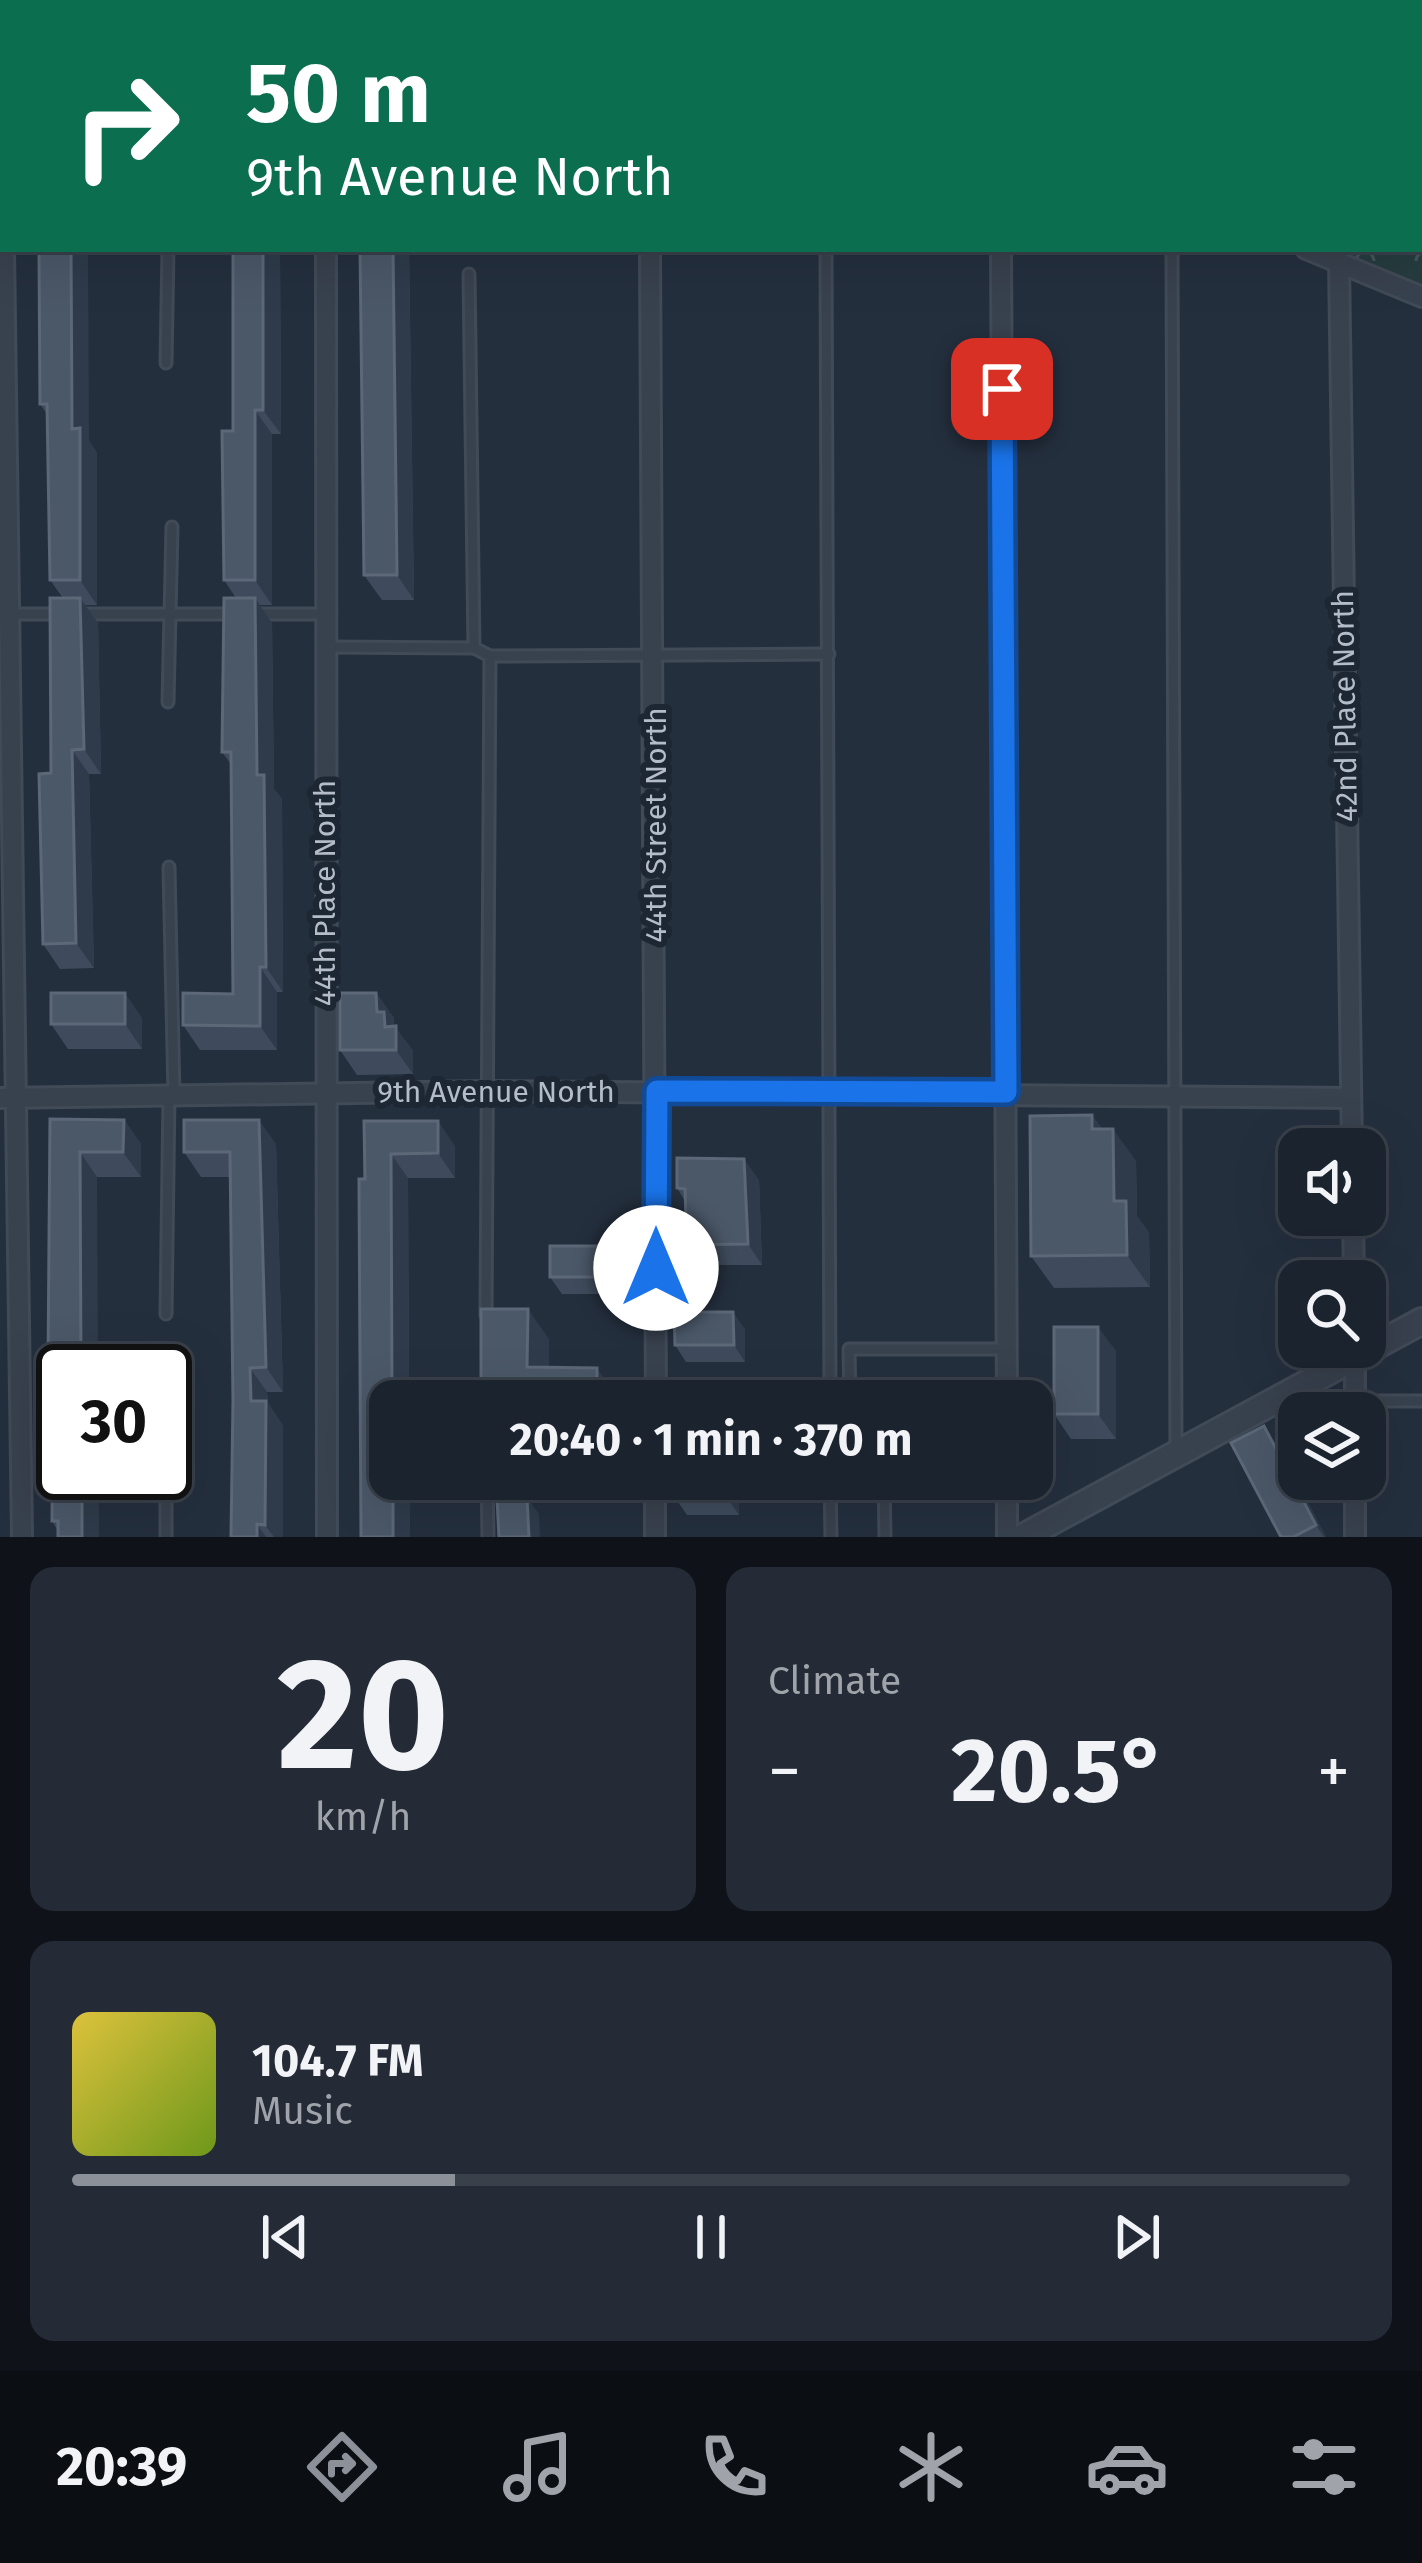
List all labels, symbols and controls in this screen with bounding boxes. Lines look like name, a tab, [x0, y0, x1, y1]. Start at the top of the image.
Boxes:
text: 50 m	[246, 43, 431, 144]
icon: right	[48, 48, 204, 204]
text: 9th Avenue North	[246, 145, 674, 209]
pin	[951, 338, 1053, 440]
icon: arrive	[969, 356, 1035, 422]
street label: 42nd Place North	[1325, 590, 1365, 822]
street label: 44th Street North	[638, 707, 674, 943]
street label: 44th Place North	[307, 780, 343, 1006]
street label: 9th Avenue North	[377, 1074, 615, 1110]
map controls	[1278, 1128, 1386, 1500]
button: sound	[1278, 1128, 1386, 1236]
position arrow	[593, 1205, 719, 1331]
button: search	[1278, 1260, 1386, 1368]
speed limit sign: 30	[36, 1344, 192, 1500]
button: layers	[1278, 1392, 1386, 1500]
text: 20:40 · 1 min · 370 m	[509, 1413, 913, 1467]
text: 20	[277, 1622, 449, 1809]
text: Climate	[768, 1658, 901, 1704]
text: 20.5°	[951, 1717, 1167, 1825]
text: −	[768, 1732, 801, 1811]
text: +	[1317, 1732, 1350, 1811]
text: km/h	[315, 1794, 411, 1840]
text: 104.7 FM	[252, 2034, 423, 2088]
text: Music	[252, 2088, 353, 2134]
icon: previous	[252, 2204, 318, 2270]
icon: pause	[678, 2204, 744, 2270]
icon: next	[1104, 2204, 1170, 2270]
icon: directions	[300, 2425, 384, 2509]
icon: music	[496, 2425, 580, 2509]
icon: phone	[692, 2425, 776, 2509]
icon: climate	[889, 2425, 973, 2509]
icon: car	[1085, 2425, 1169, 2509]
icon: filters	[1282, 2425, 1366, 2509]
text: 20:39	[56, 2435, 187, 2499]

